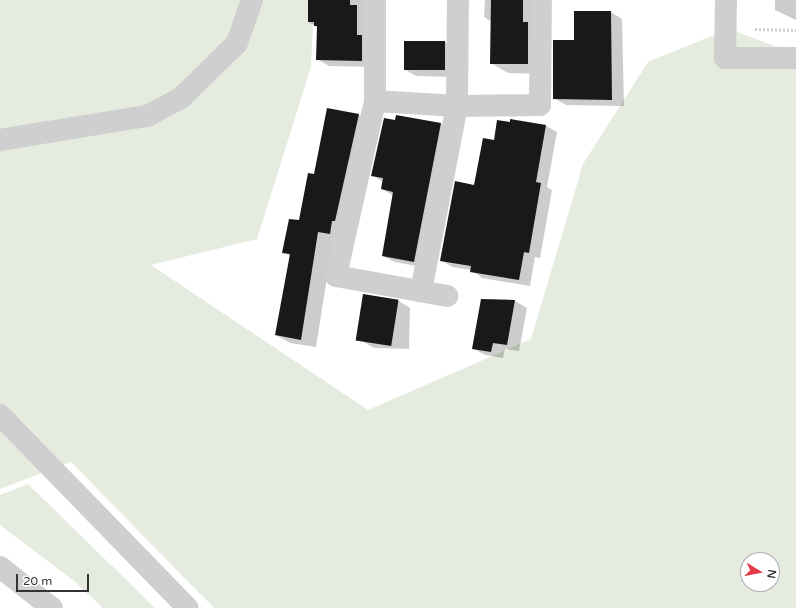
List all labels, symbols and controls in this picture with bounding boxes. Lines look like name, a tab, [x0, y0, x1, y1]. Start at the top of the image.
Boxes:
north arrow	[740, 552, 780, 592]
scale bar	[18, 566, 91, 592]
text: N	[764, 569, 778, 579]
text: 20 m	[23, 574, 52, 588]

